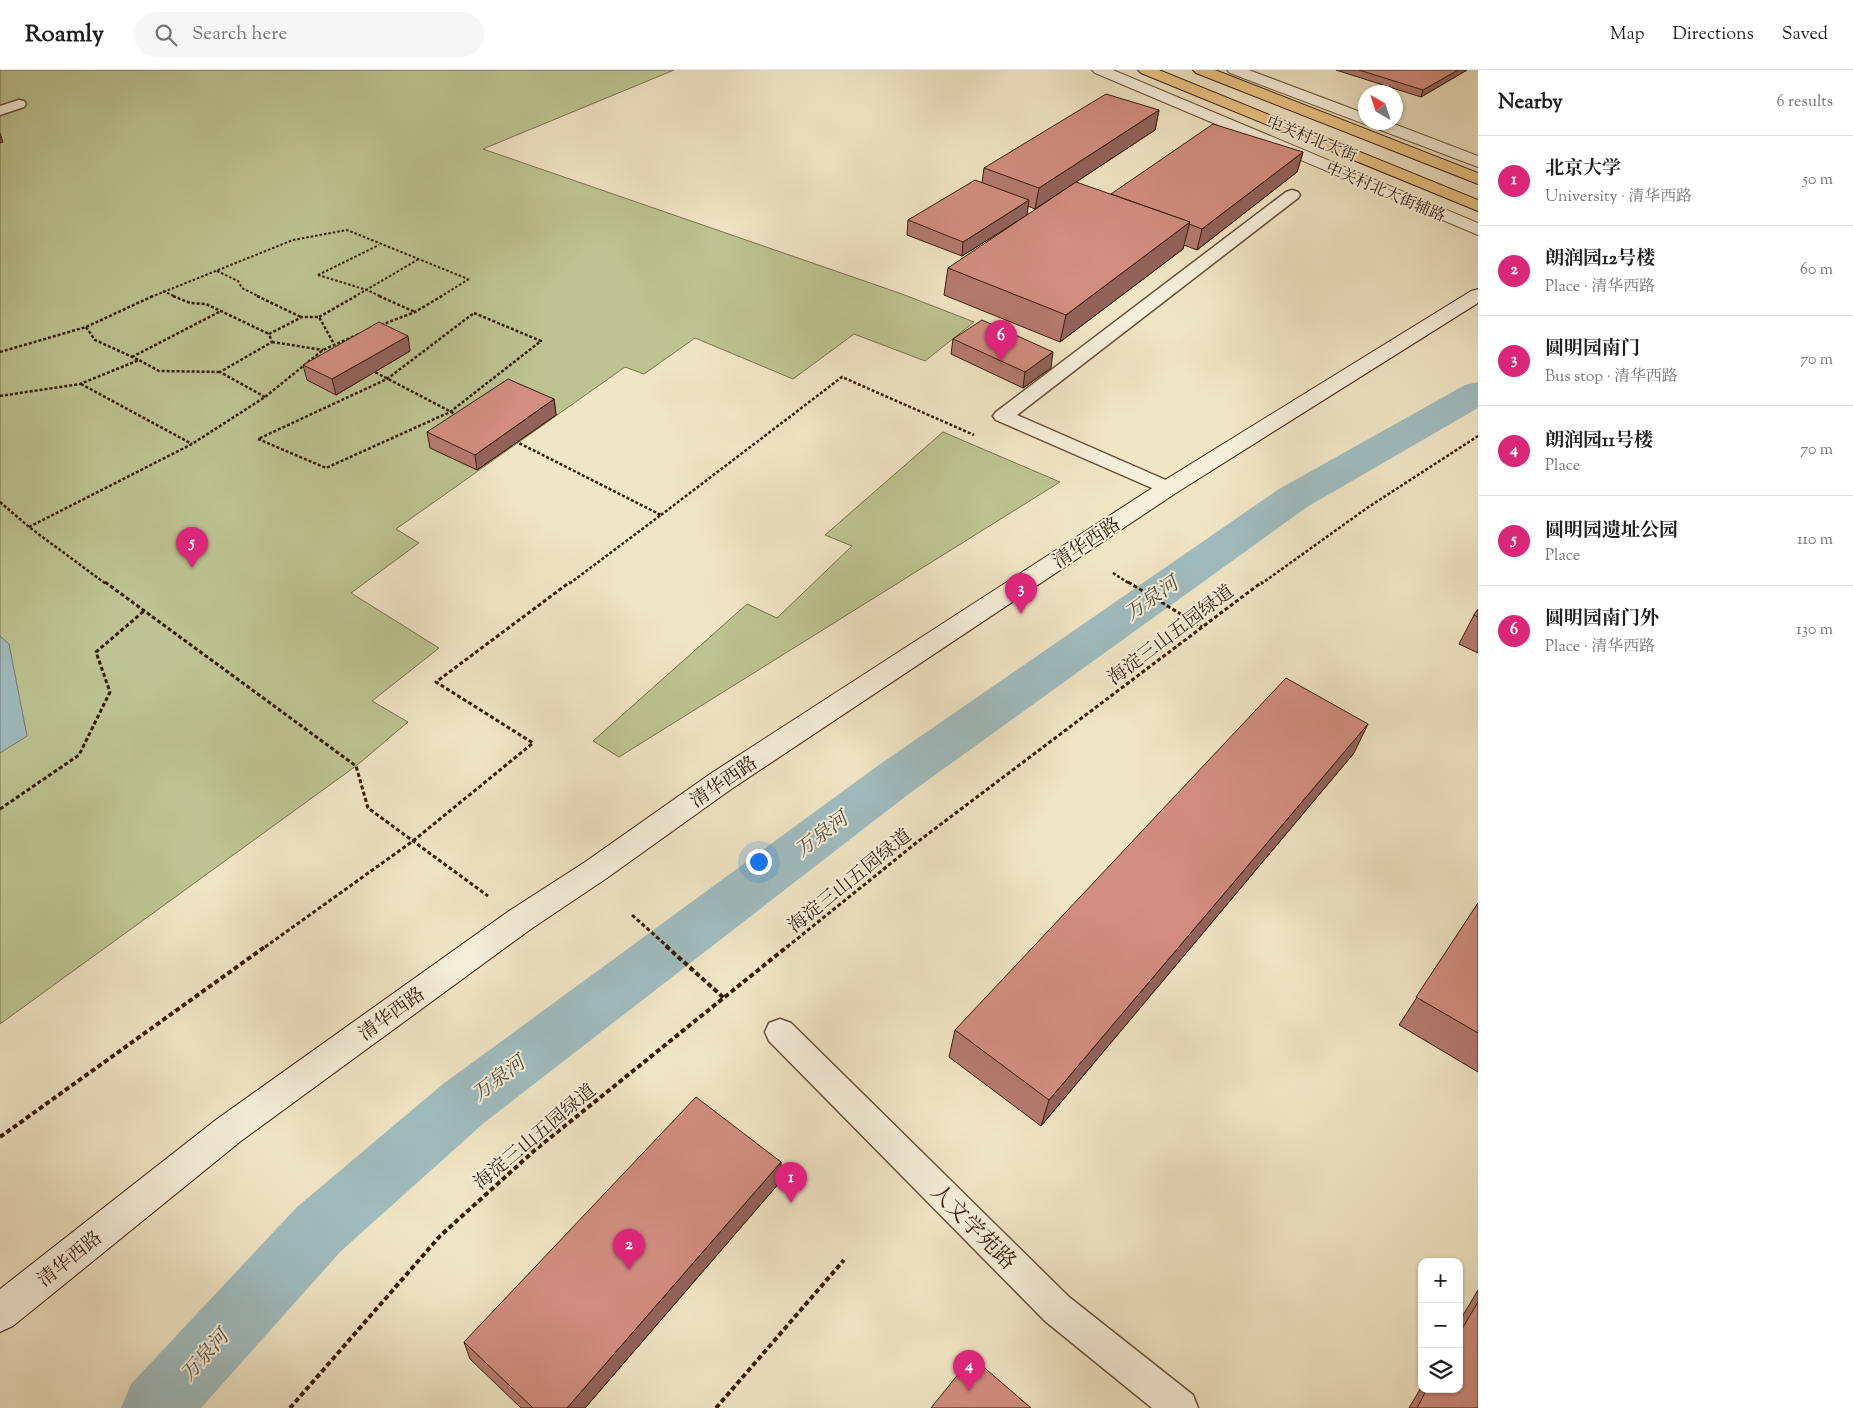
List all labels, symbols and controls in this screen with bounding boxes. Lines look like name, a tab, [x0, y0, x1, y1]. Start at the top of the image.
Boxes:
search box	[134, 12, 484, 57]
text: Roamly	[25, 18, 104, 52]
icon: search	[152, 21, 180, 49]
text: Search here	[192, 21, 287, 48]
text: Map	[1610, 22, 1645, 48]
text: Directions	[1673, 22, 1754, 48]
text: Saved	[1782, 22, 1828, 48]
north arrow	[1358, 85, 1403, 130]
text: Nearby	[1498, 88, 1563, 118]
text: 6 results	[1777, 91, 1833, 114]
street label: 中关村北大街	[1262, 112, 1360, 169]
text: 北京大学	[1545, 156, 1621, 183]
street label: 中关村北大街辅路	[1322, 158, 1448, 229]
text: 1	[1511, 169, 1517, 192]
text: 50 m	[1802, 169, 1833, 192]
text: University · 清华西路	[1545, 186, 1692, 209]
text: 朗润园12号楼	[1545, 246, 1655, 273]
text: 2	[1510, 259, 1518, 282]
text: 60 m	[1800, 259, 1833, 282]
text: Place · 清华西路	[1545, 276, 1655, 299]
pin: 6	[985, 320, 1017, 361]
text: 圆明园南门	[1545, 336, 1640, 363]
text: 3	[1511, 349, 1517, 372]
text: 70 m	[1800, 349, 1833, 372]
text: Bus stop · 清华西路	[1545, 366, 1678, 389]
text: 朗润园11号楼	[1545, 428, 1653, 455]
text: 4	[1510, 439, 1518, 462]
text: 70 m	[1800, 439, 1833, 462]
text: Place	[1545, 455, 1580, 478]
street label: 清华西路	[1048, 512, 1127, 576]
text: 圆明园遗址公园	[1545, 518, 1678, 545]
pin: 5	[176, 527, 208, 568]
text: 5	[1511, 529, 1517, 552]
text: 110 m	[1797, 529, 1833, 552]
text: Place	[1545, 545, 1580, 568]
water label: 万泉河	[1120, 569, 1188, 629]
pin: 3	[1005, 573, 1037, 614]
street label: 海淀三山五园绿道	[1103, 579, 1240, 693]
text: 圆明园南门外	[1545, 606, 1659, 633]
text: 6	[1510, 619, 1518, 642]
text: 130 m	[1796, 619, 1833, 642]
text: Place · 清华西路	[1545, 636, 1655, 659]
street label: 清华西路	[685, 751, 763, 816]
water label: 万泉河	[790, 805, 858, 866]
street label: 海淀三山五园绿道	[783, 824, 918, 940]
your location	[746, 849, 772, 875]
street label: 清华西路	[354, 982, 431, 1048]
water label: 万泉河	[467, 1049, 535, 1110]
street label: 海淀三山五园绿道	[469, 1079, 603, 1197]
pin: 1	[775, 1162, 807, 1203]
street label: 人文学苑路	[922, 1178, 1022, 1278]
street label: 清华西路	[33, 1226, 109, 1294]
pin: 2	[613, 1229, 645, 1270]
map controls	[1418, 1258, 1463, 1393]
button: +	[1418, 1258, 1463, 1303]
button: −	[1418, 1303, 1463, 1348]
water label: 万泉河	[175, 1322, 239, 1389]
button: layers	[1418, 1348, 1463, 1393]
pin: 4	[953, 1350, 985, 1391]

